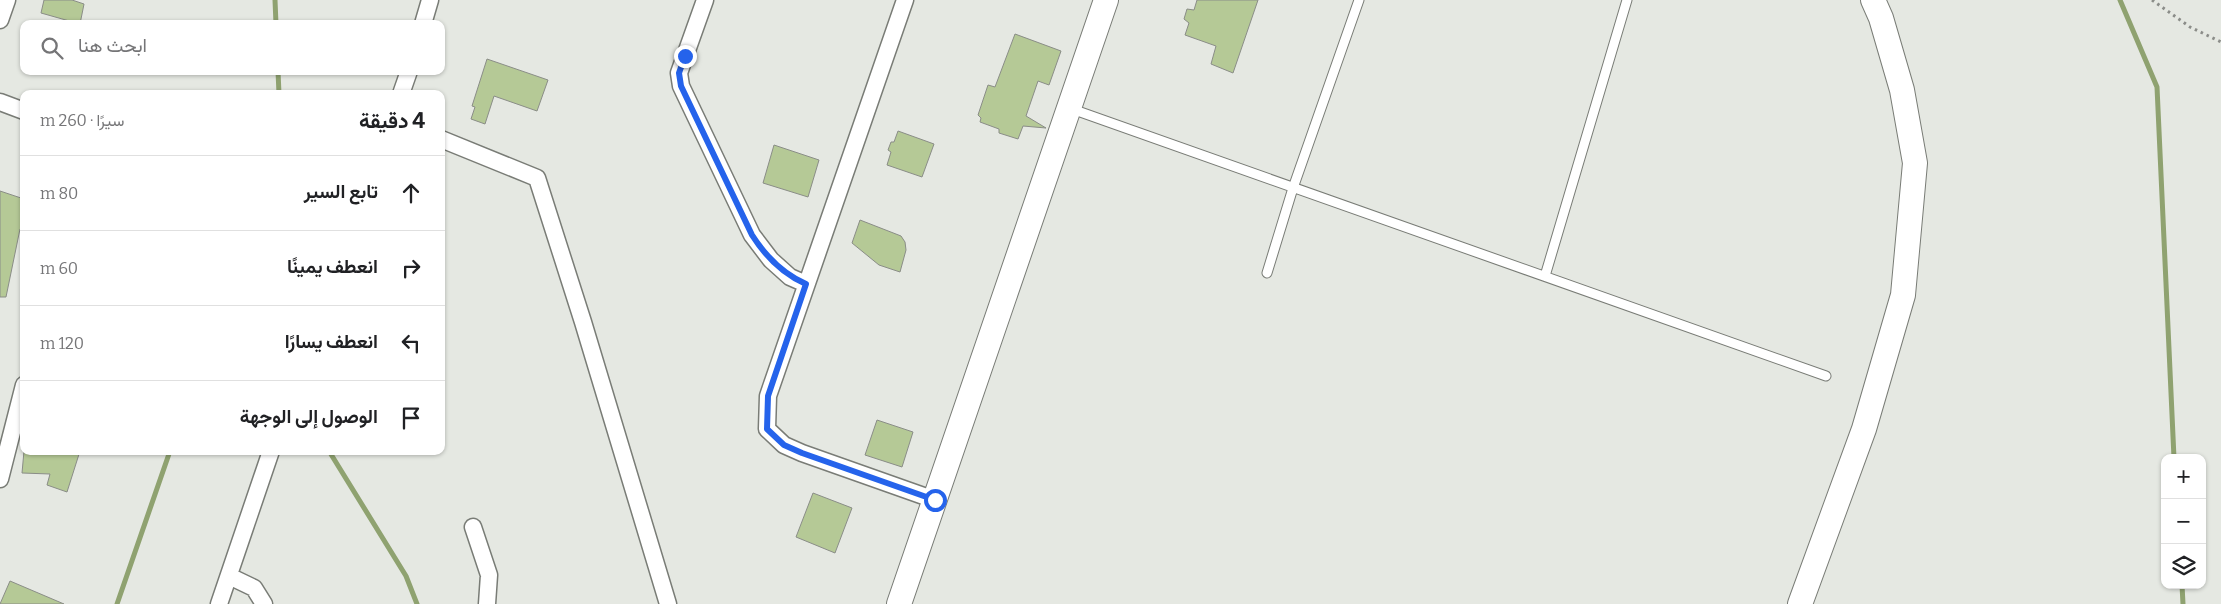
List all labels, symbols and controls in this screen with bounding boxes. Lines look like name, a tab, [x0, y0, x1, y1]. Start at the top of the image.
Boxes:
search box	[20, 20, 445, 75]
icon: search	[38, 34, 66, 62]
text: ابحث هنا	[78, 34, 147, 57]
route end	[674, 45, 697, 68]
text: 4 دقيقة	[359, 108, 425, 134]
text: سيرًا · 260 m	[40, 111, 124, 130]
icon: ahead	[397, 179, 425, 207]
text: تابع السير	[304, 180, 378, 203]
text: 80 m	[40, 184, 78, 203]
icon: right	[397, 254, 425, 282]
text: انعطف يمينًا	[287, 255, 378, 278]
text: 60 m	[40, 259, 78, 278]
icon: left	[397, 329, 425, 357]
text: انعطف يسارًا	[285, 330, 378, 353]
text: 120 m	[40, 334, 84, 353]
icon: arrive	[397, 404, 425, 432]
text: الوصول إلى الوجهة	[240, 405, 378, 428]
map controls	[2161, 454, 2206, 589]
button: +	[2161, 454, 2206, 499]
route start	[924, 489, 947, 512]
button: −	[2161, 499, 2206, 544]
button: layers	[2161, 544, 2206, 589]

